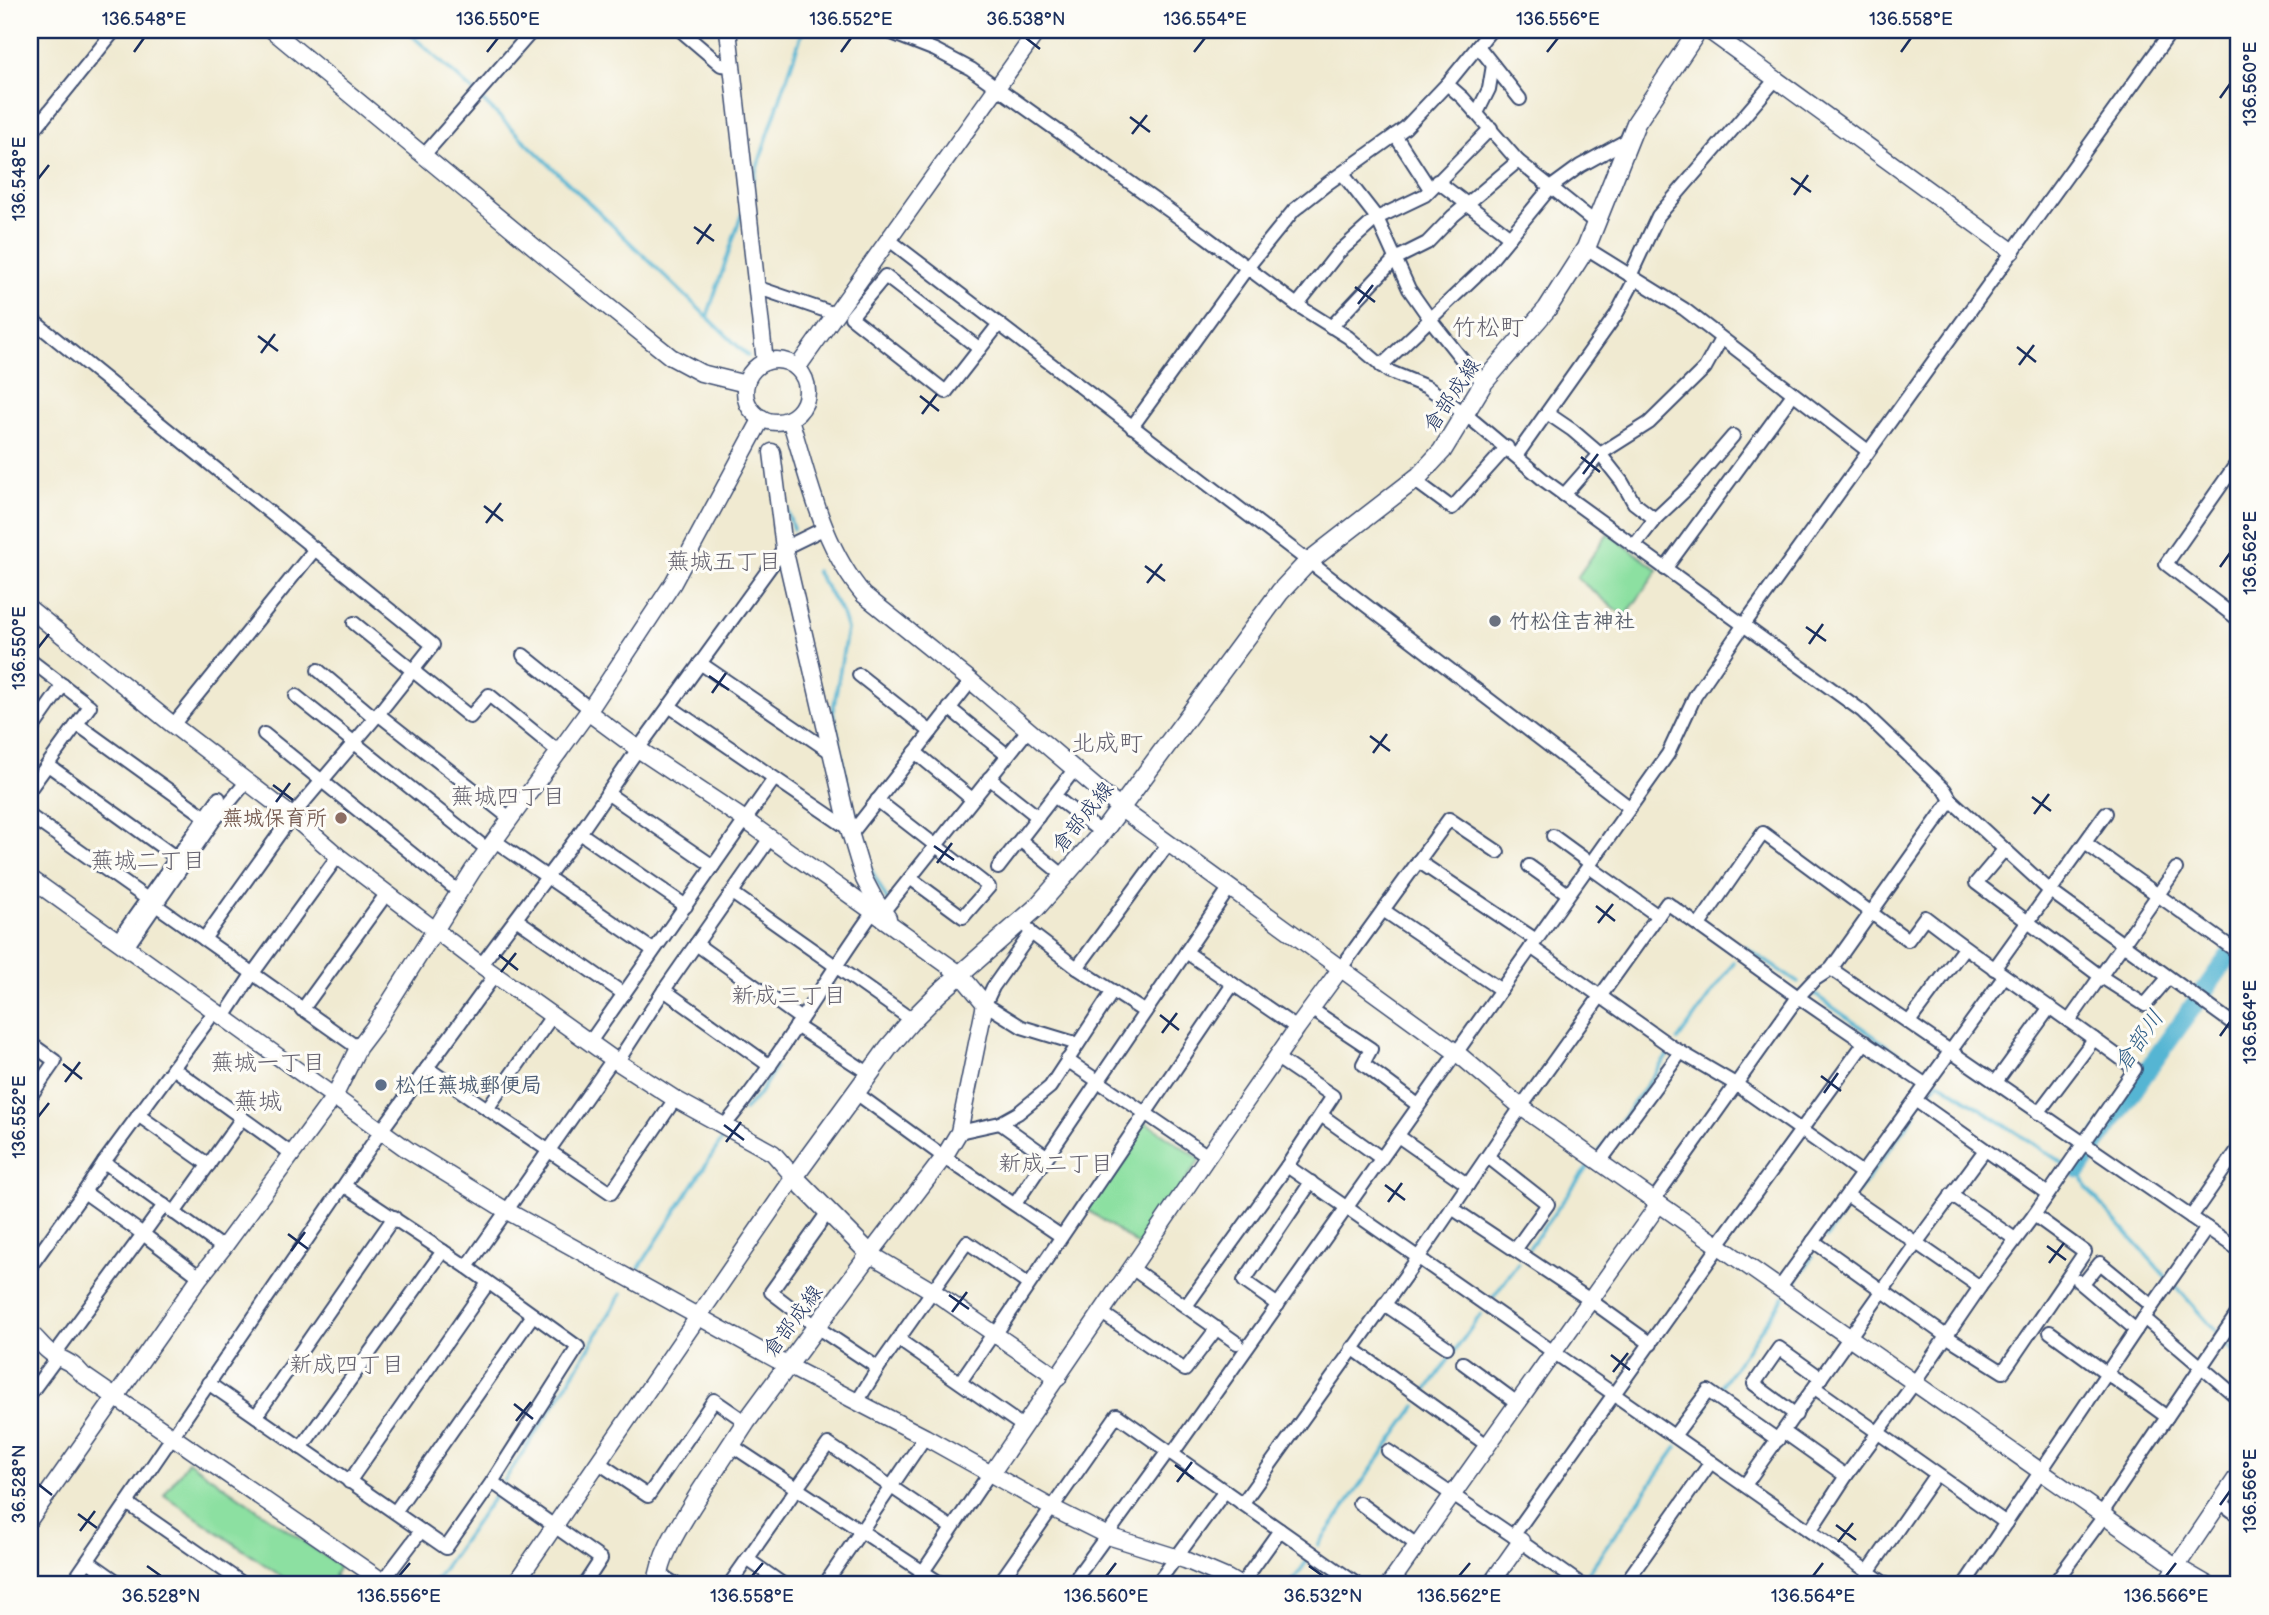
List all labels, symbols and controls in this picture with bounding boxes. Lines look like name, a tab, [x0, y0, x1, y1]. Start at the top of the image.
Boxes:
text: 136.548°E	[102, 9, 186, 30]
text: 136.550°E	[456, 9, 540, 30]
text: 136.552°E	[809, 9, 893, 30]
text: 36.538°N	[986, 9, 1066, 30]
text: 136.554°E	[1163, 9, 1247, 30]
text: 136.556°E	[1516, 9, 1600, 30]
text: 136.558°E	[1869, 9, 1953, 30]
text: 136.560°E	[2240, 42, 2261, 126]
text: 136.548°E	[9, 137, 30, 221]
district label: 竹松町	[1452, 313, 1524, 342]
street label: 倉部成線	[1418, 353, 1486, 437]
text: 136.562°E	[2240, 511, 2261, 595]
district label: 蕪城五丁目	[667, 548, 782, 576]
text: 136.550°E	[9, 606, 30, 690]
place label: 竹松住吉神社	[1509, 609, 1635, 634]
marker: 竹松住吉神社	[1487, 613, 1503, 629]
district label: 北成町	[1071, 729, 1143, 758]
street label: 倉部成線	[1047, 776, 1119, 858]
district label: 蕪城四丁目	[451, 783, 566, 811]
place label: 蕪城保育所	[222, 806, 327, 831]
marker: 蕪城保育所	[333, 810, 349, 826]
district label: 蕪城二丁目	[91, 847, 206, 875]
text: 136.564°E	[2240, 980, 2261, 1064]
district label: 新成三丁目	[732, 982, 847, 1010]
water label: 倉部川	[2108, 1005, 2170, 1077]
district label: 蕪城一丁目	[211, 1049, 326, 1077]
place label: 松任蕪城郵便局	[395, 1073, 542, 1098]
text: 136.552°E	[9, 1075, 30, 1159]
marker: 松任蕪城郵便局	[373, 1077, 389, 1093]
district label: 蕪城	[234, 1087, 282, 1116]
district label: 新成二丁目	[999, 1150, 1114, 1178]
street label: 倉部成線	[758, 1280, 828, 1362]
district label: 新成四丁目	[290, 1351, 405, 1379]
text: 36.528°N	[9, 1445, 30, 1523]
text: 136.566°E	[2240, 1449, 2261, 1533]
text: 36.528°N	[122, 1586, 200, 1607]
text: 136.556°E	[357, 1586, 441, 1607]
text: 136.558°E	[710, 1586, 794, 1607]
text: 136.560°E	[1064, 1586, 1148, 1607]
text: 36.532°N	[1284, 1586, 1362, 1607]
text: 136.562°E	[1417, 1586, 1501, 1607]
text: 136.564°E	[1771, 1586, 1855, 1607]
text: 136.566°E	[2124, 1586, 2208, 1607]

